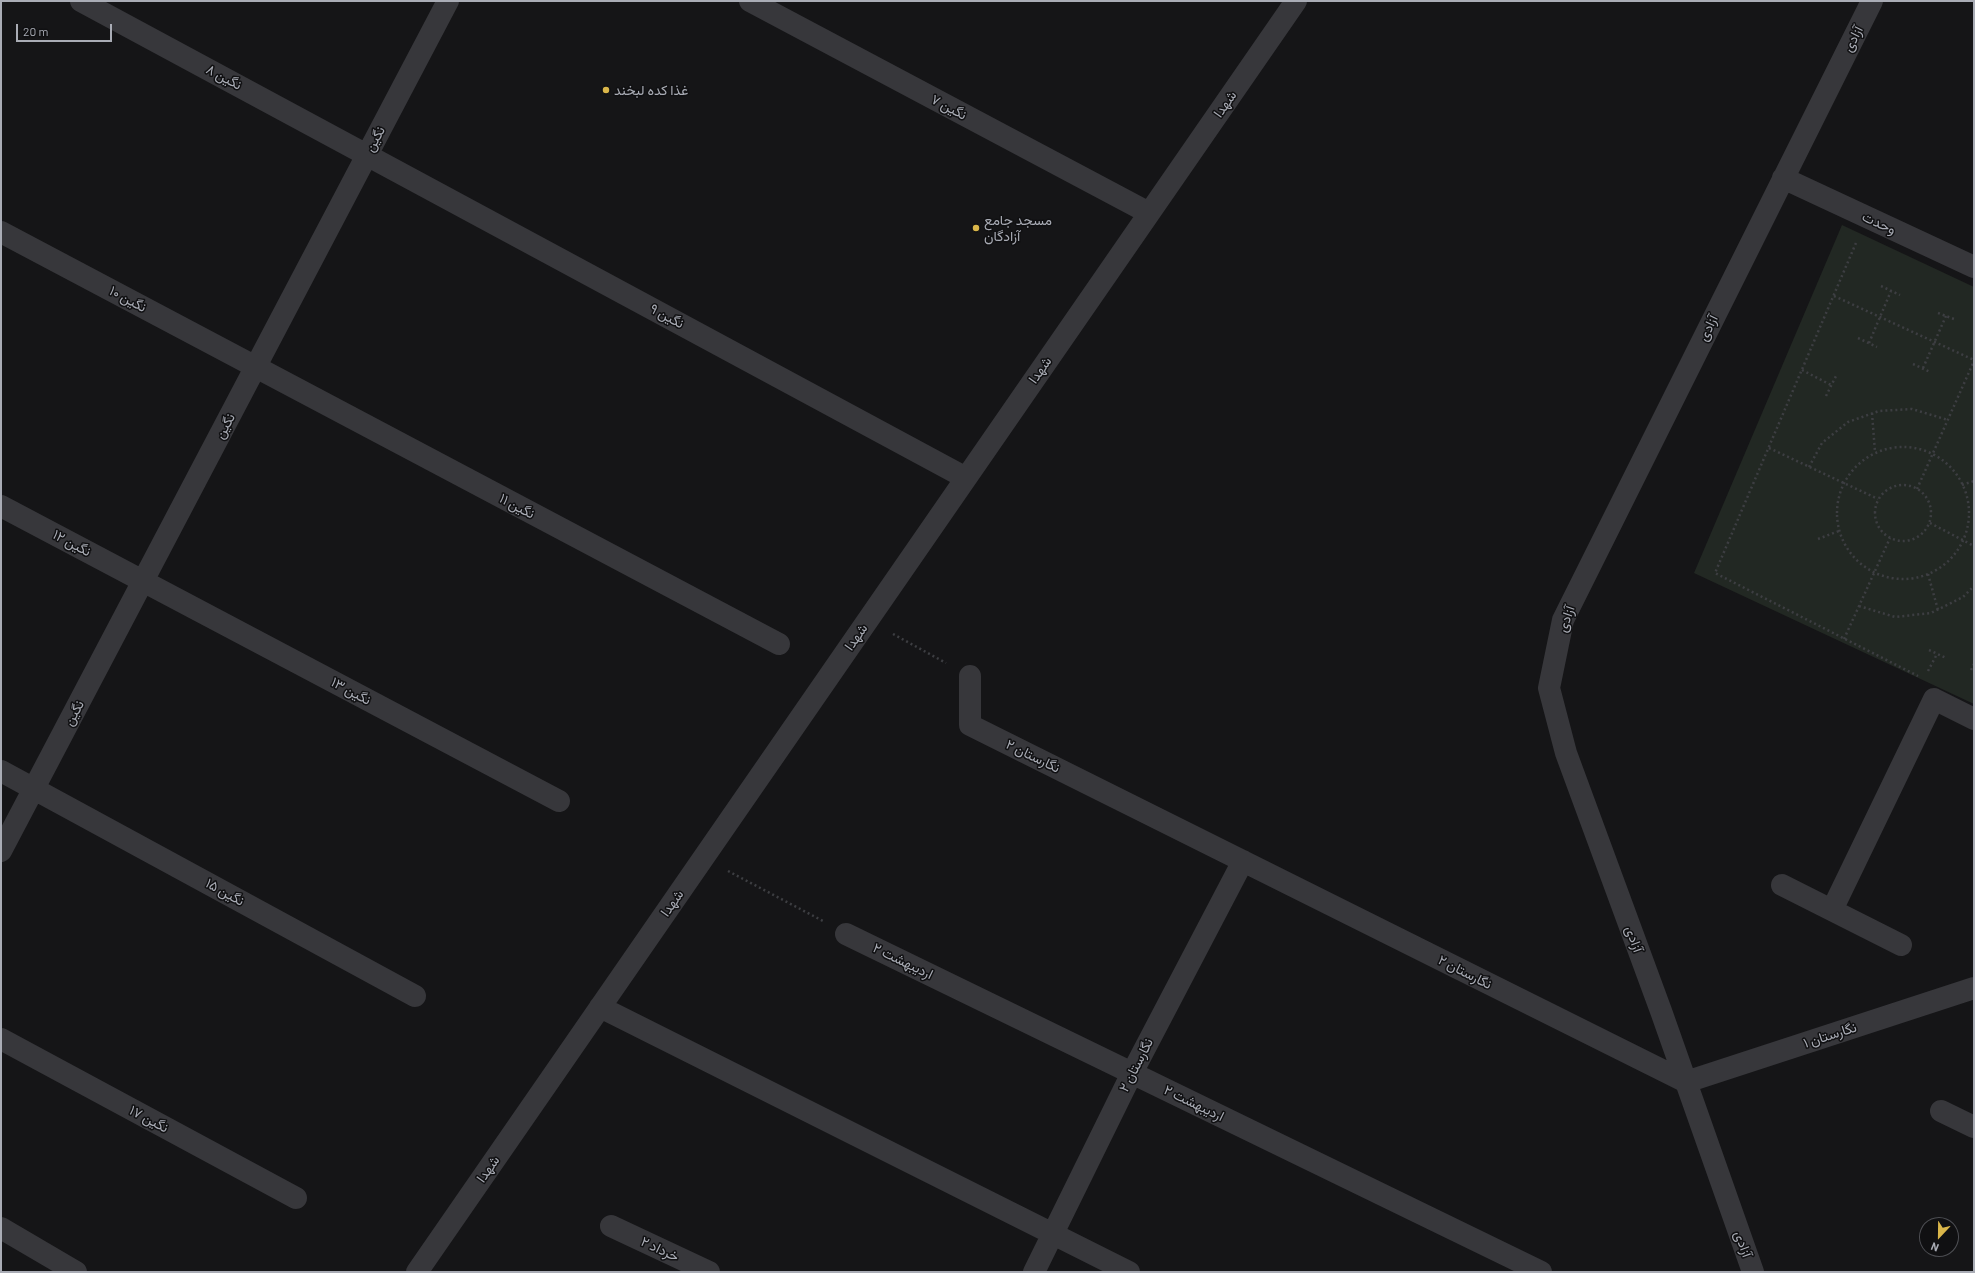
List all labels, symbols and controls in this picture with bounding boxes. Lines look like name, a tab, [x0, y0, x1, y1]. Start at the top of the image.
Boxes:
scale bar	[18, 16, 114, 42]
street label: آزادی	[1839, 23, 1867, 55]
text: 20 m	[23, 24, 49, 38]
street label: نگین ۸	[203, 61, 245, 93]
place label: غذا کده لبخند	[614, 82, 688, 98]
marker: غذا کده لبخند	[601, 85, 611, 95]
street label: شهدا	[1210, 87, 1240, 121]
street label: نگین ۷	[928, 91, 970, 123]
street label: نگین	[361, 123, 389, 155]
street label: وحدت	[1859, 208, 1899, 238]
place label: مسجد جامع آزادگان	[984, 212, 1052, 244]
marker: مسجد جامع آزادگان	[971, 223, 981, 233]
street label: نگین ۱۰	[107, 282, 149, 316]
street label: نگین ۹	[647, 300, 687, 332]
street label: آزادی	[1695, 312, 1721, 344]
street label: شهدا	[1025, 353, 1055, 387]
street label: نگین	[211, 410, 239, 442]
street label: نگین ۱۱	[496, 490, 538, 522]
street label: نگین ۱۲	[50, 526, 94, 560]
street label: آزادی	[1554, 604, 1578, 634]
street label: شهدا	[841, 620, 871, 654]
street label: نگین ۱۳	[328, 674, 374, 708]
street label: نگین	[60, 697, 88, 729]
street label: نگارستان ۲	[1003, 736, 1063, 776]
street label: نگین ۱۵	[203, 874, 247, 910]
street label: شهدا	[657, 886, 687, 920]
street label: آزادی	[1622, 923, 1646, 955]
street label: اردیبهشت ۲	[870, 939, 936, 983]
street label: نگارستان ۲	[1435, 951, 1495, 993]
street label: نگارستان ۱	[1801, 1019, 1859, 1051]
street label: نگارستان ۲	[1115, 1035, 1157, 1095]
street label: اردیبهشت ۲	[1161, 1081, 1227, 1125]
street label: نگین ۱۷	[127, 1102, 171, 1136]
street label: شهدا	[473, 1152, 503, 1186]
north arrow	[1919, 1217, 1959, 1257]
street label: آزادی	[1731, 1228, 1755, 1260]
street label: خرداد ۲	[638, 1233, 682, 1265]
text: N	[1929, 1240, 1941, 1255]

